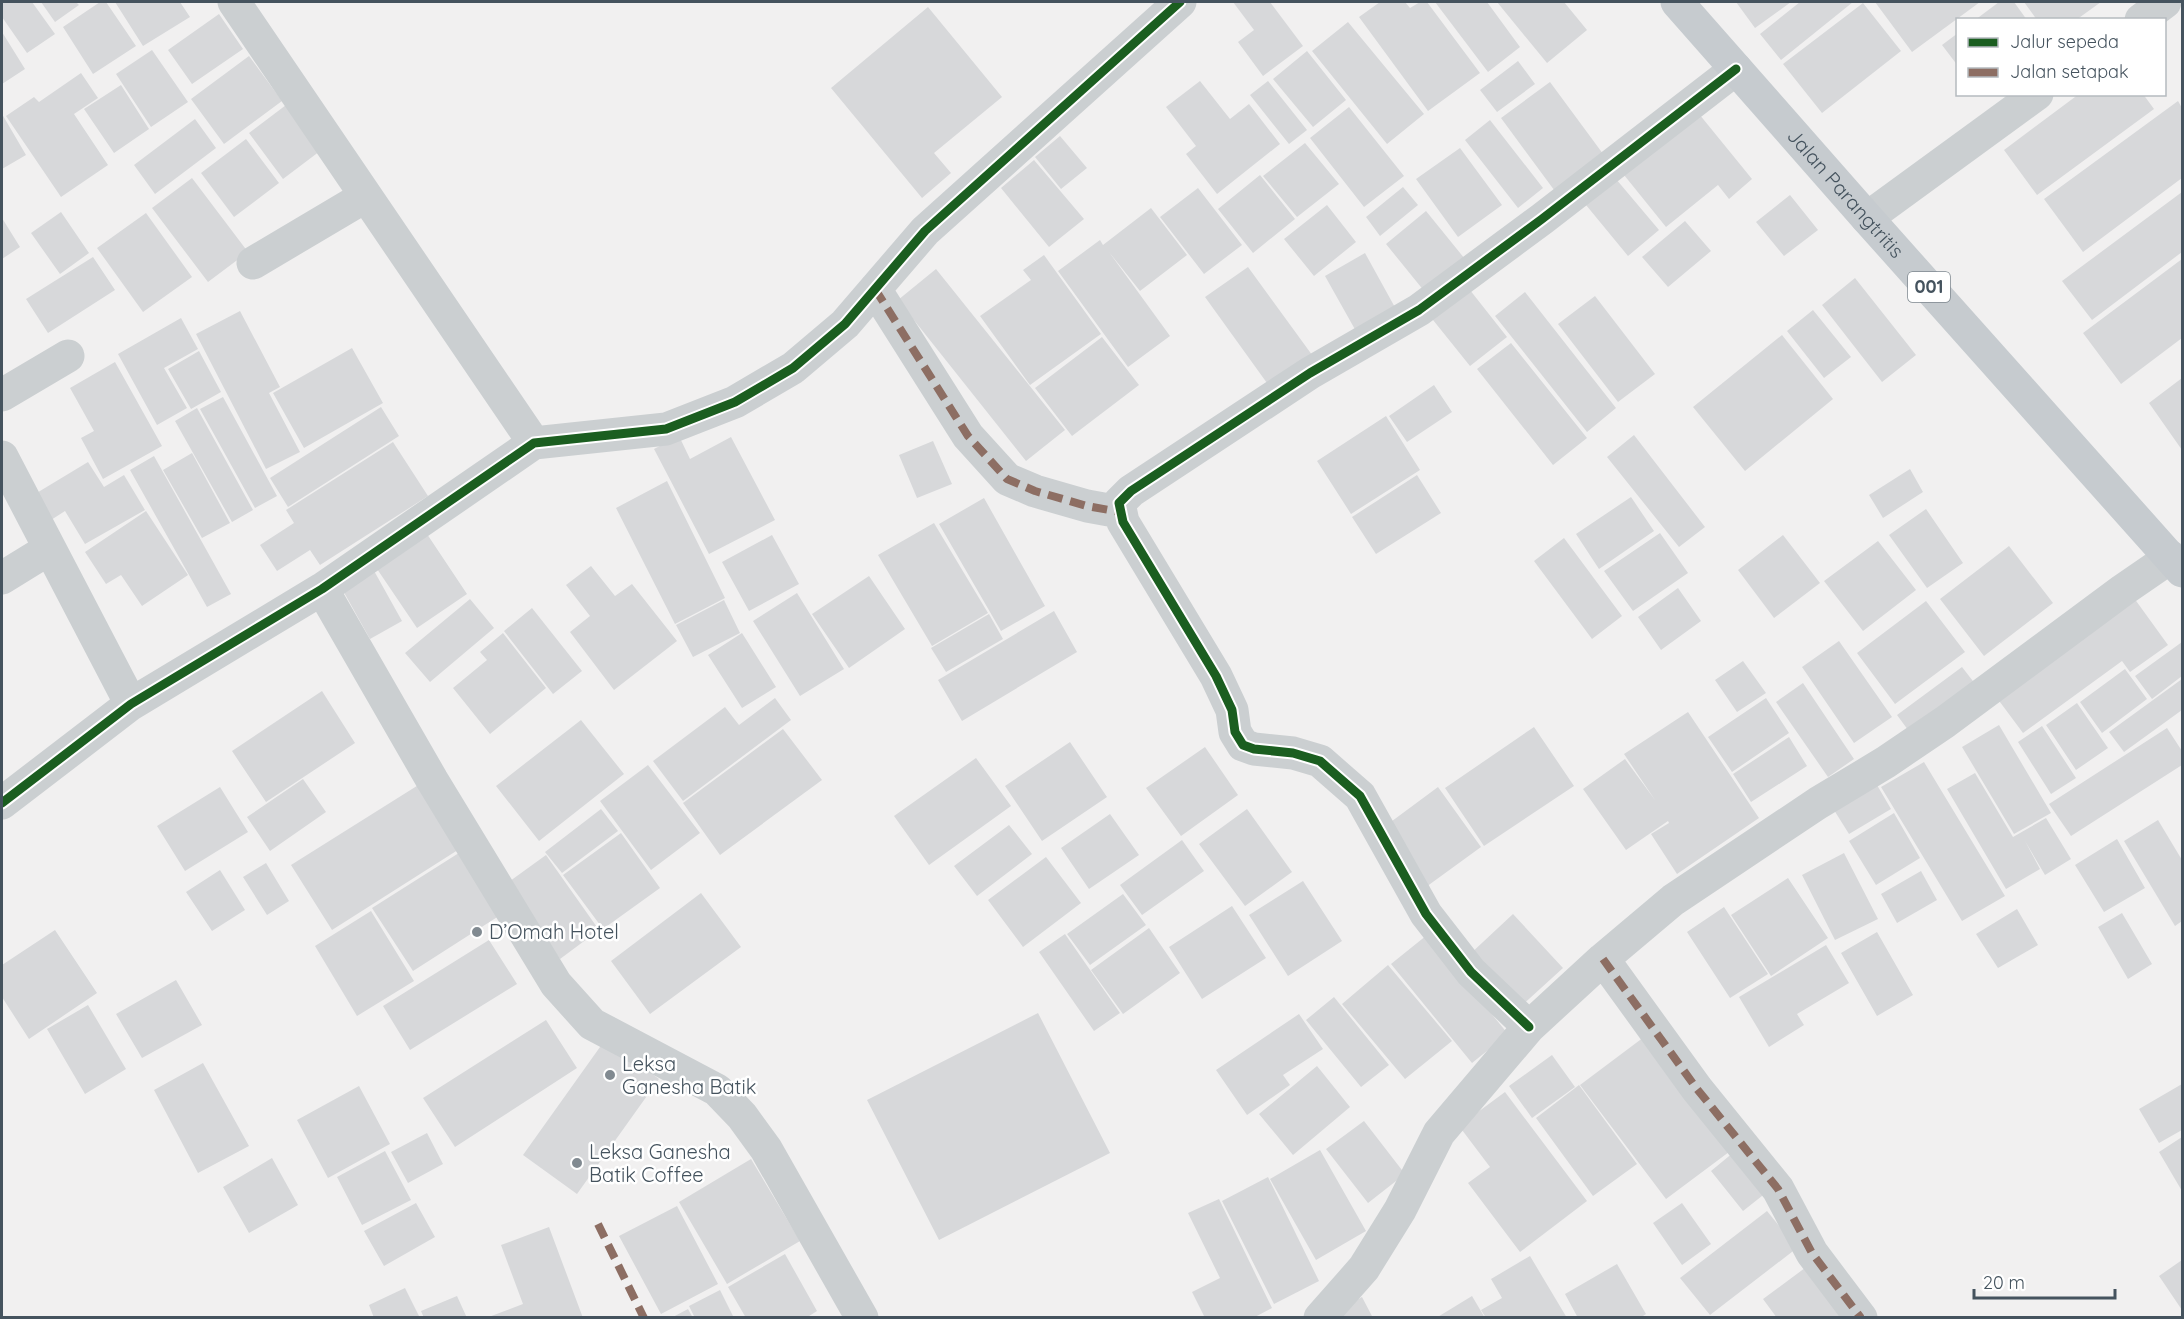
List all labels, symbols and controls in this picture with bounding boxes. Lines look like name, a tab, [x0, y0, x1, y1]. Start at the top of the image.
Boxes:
legend	[1956, 18, 2166, 96]
text: Jalur sepeda	[2010, 30, 2119, 53]
text: Jalan setapak	[2010, 60, 2129, 83]
street label: Jalan Parangtritis	[1782, 123, 1910, 263]
road number: 001	[1908, 272, 1950, 302]
place label: D’Omah Hotel	[489, 919, 619, 944]
marker: D’Omah Hotel	[470, 925, 484, 939]
place label: Leksa Ganesha Batik	[622, 1051, 756, 1099]
marker: Leksa Ganesha Batik	[603, 1068, 617, 1082]
place label: Leksa Ganesha Batik Coffee	[589, 1139, 731, 1187]
marker: Leksa Ganesha Batik Coffee	[570, 1156, 584, 1170]
scale bar	[1974, 1262, 2115, 1300]
text: 20 m	[1983, 1271, 2025, 1294]

